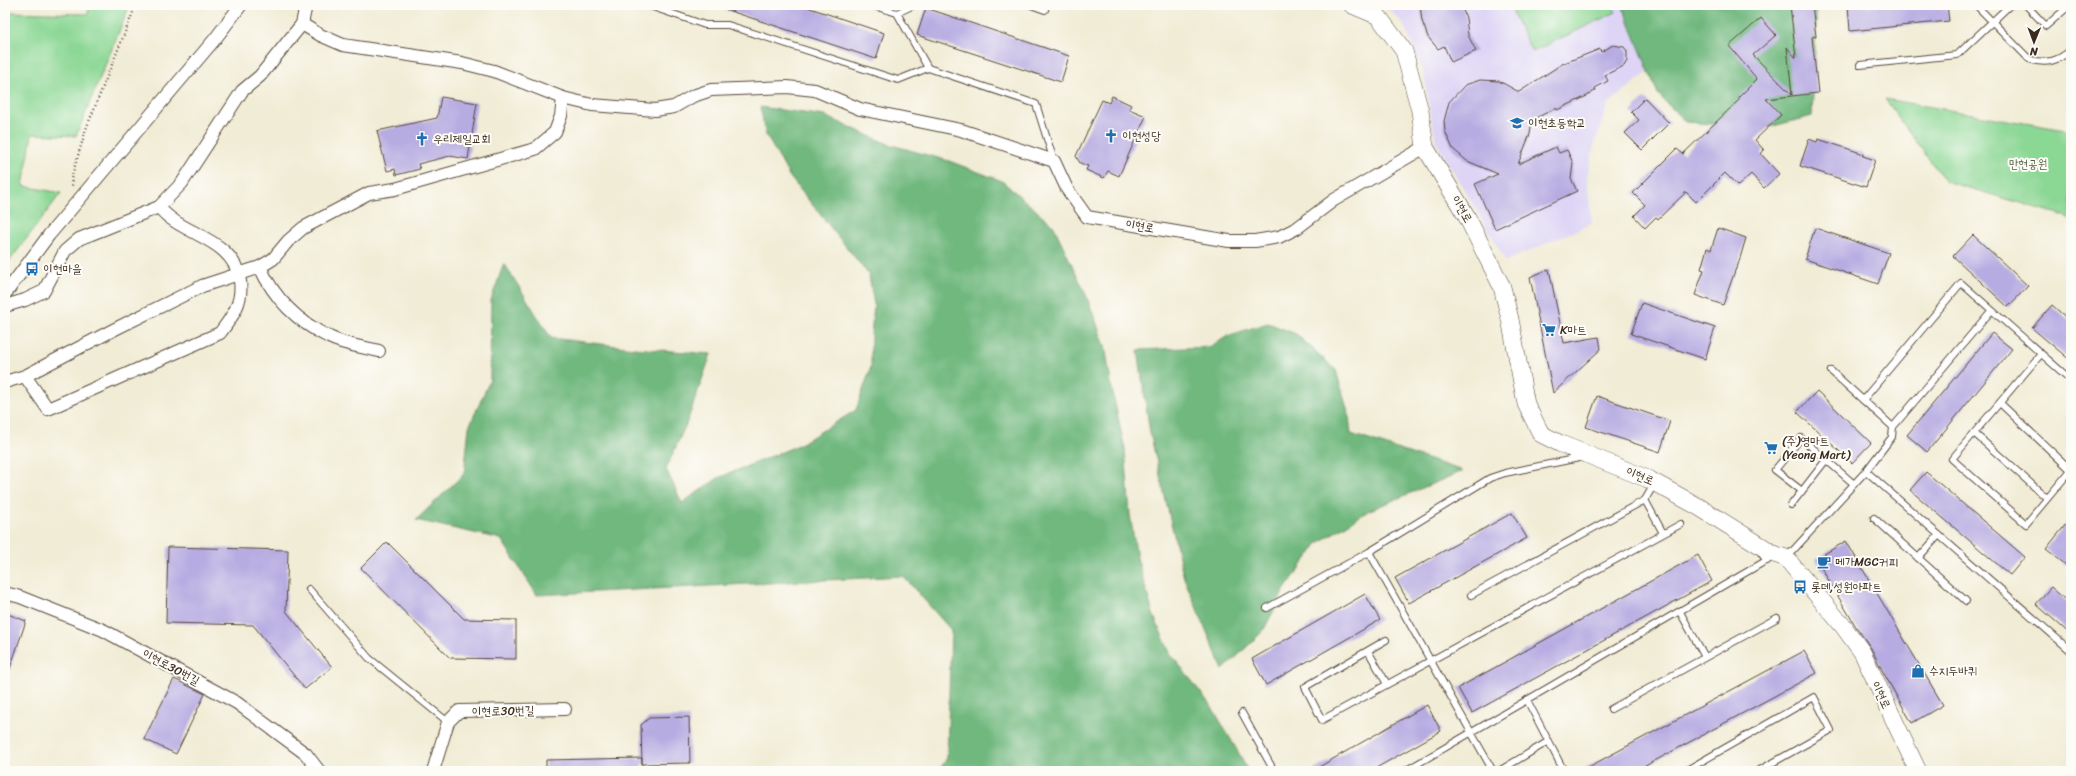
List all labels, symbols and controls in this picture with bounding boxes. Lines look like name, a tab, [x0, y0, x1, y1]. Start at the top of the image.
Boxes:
north arrow	[2014, 22, 2054, 62]
text: N	[2029, 42, 2039, 61]
place label: 이현초등학교	[1528, 112, 1586, 134]
school or university icon: 이현초등학교	[1509, 115, 1525, 131]
place label: 이현성당	[1122, 125, 1161, 147]
place label: 우리제일교회	[433, 128, 491, 150]
church icon: 이현성당	[1103, 128, 1119, 144]
church icon: 우리제일교회	[414, 131, 430, 147]
park label: 만현공원	[2009, 153, 2047, 175]
street label: 이현로	[1445, 191, 1479, 227]
street label: 이현로	[1124, 213, 1156, 239]
place label: 이현마을	[43, 258, 82, 280]
bus stop icon: 이현마을	[24, 261, 40, 277]
place label: K마트	[1560, 319, 1587, 341]
supermarket icon: K마트	[1541, 322, 1557, 338]
place label: (주)영마트 (Yeong Mart)	[1782, 430, 1851, 466]
supermarket icon: (주)영마트 (Yeong Mart)	[1763, 440, 1779, 456]
street label: 이현로	[1622, 460, 1658, 492]
place label: 메가MGC커피	[1835, 551, 1898, 573]
cafe icon: 메가MGC커피	[1816, 554, 1832, 570]
place label: 롯데,성원아파트	[1811, 576, 1882, 598]
bus stop icon: 롯데,성원아파트	[1792, 579, 1808, 595]
street label: 이현로30번길	[138, 643, 204, 692]
place label: 수지두바퀴	[1929, 660, 1977, 682]
shop icon: 수지두바퀴	[1910, 663, 1926, 679]
street label: 이현로	[1865, 677, 1897, 713]
street label: 이현로30번길	[472, 699, 535, 723]

